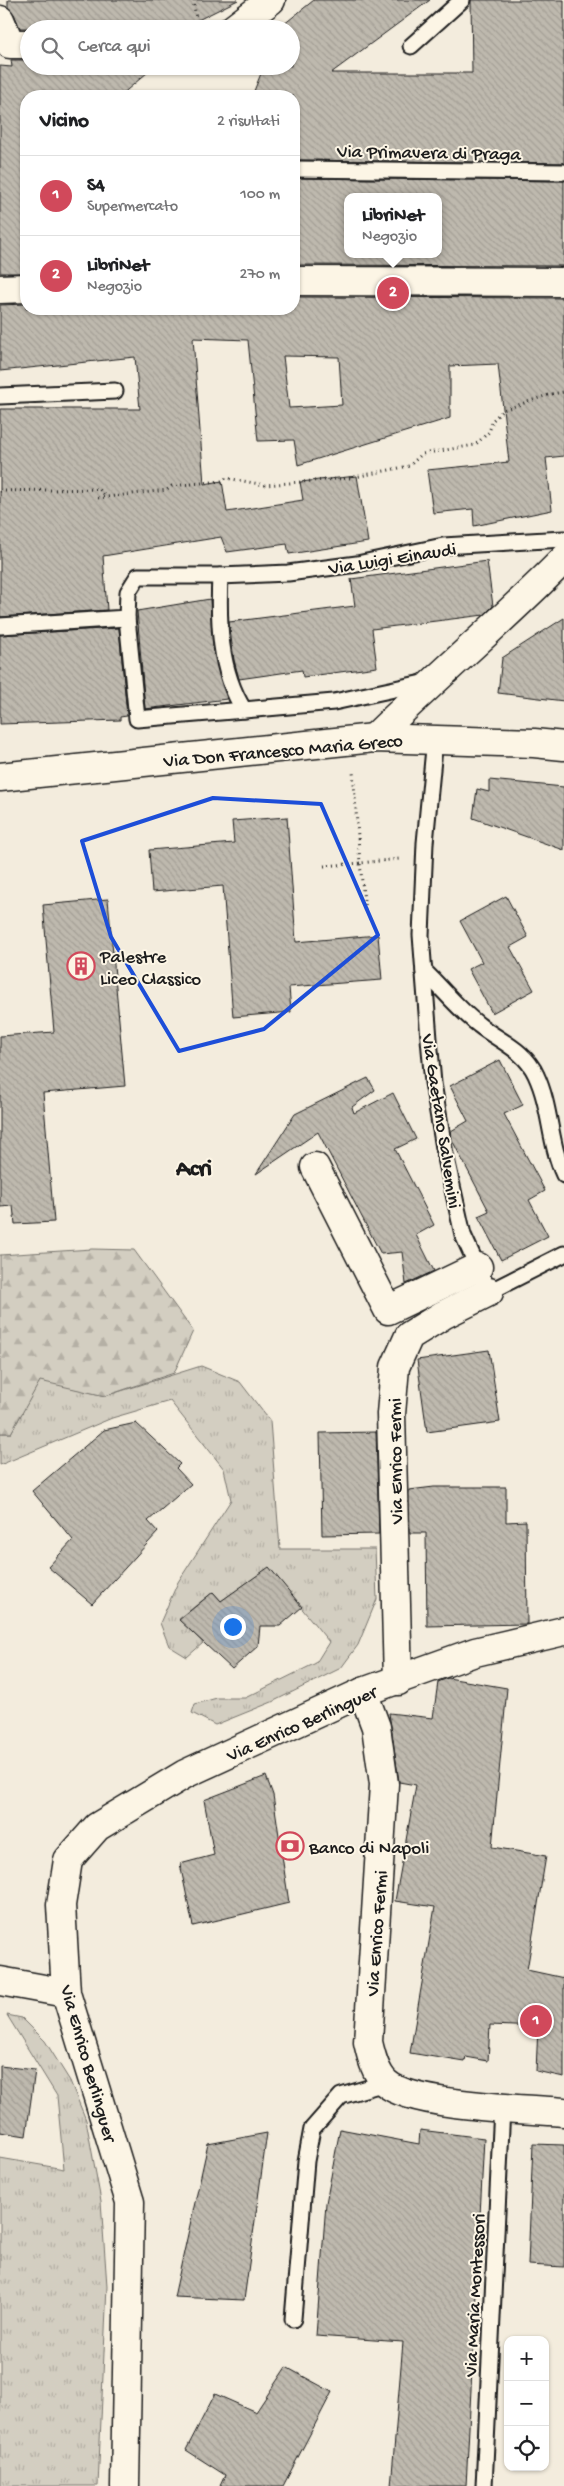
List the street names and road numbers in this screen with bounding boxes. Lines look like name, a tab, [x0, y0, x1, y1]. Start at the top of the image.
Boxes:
street label: Via Primavera di Praga	[336, 141, 523, 168]
street label: Via Luigi Einaudi	[326, 539, 458, 582]
street label: Via Don Francesco Maria Greco	[162, 731, 404, 774]
street label: Via Gaetano Salvemini	[414, 1032, 465, 1210]
street label: Via Enrico Fermi	[385, 1398, 410, 1525]
street label: Via Enrico Berlinguer	[223, 1681, 383, 1769]
street label: Via Enrico Fermi	[363, 1870, 394, 1998]
street label: Via Enrico Berlinguer	[53, 1982, 121, 2147]
street label: Via Maria Montessori	[461, 2213, 492, 2379]

